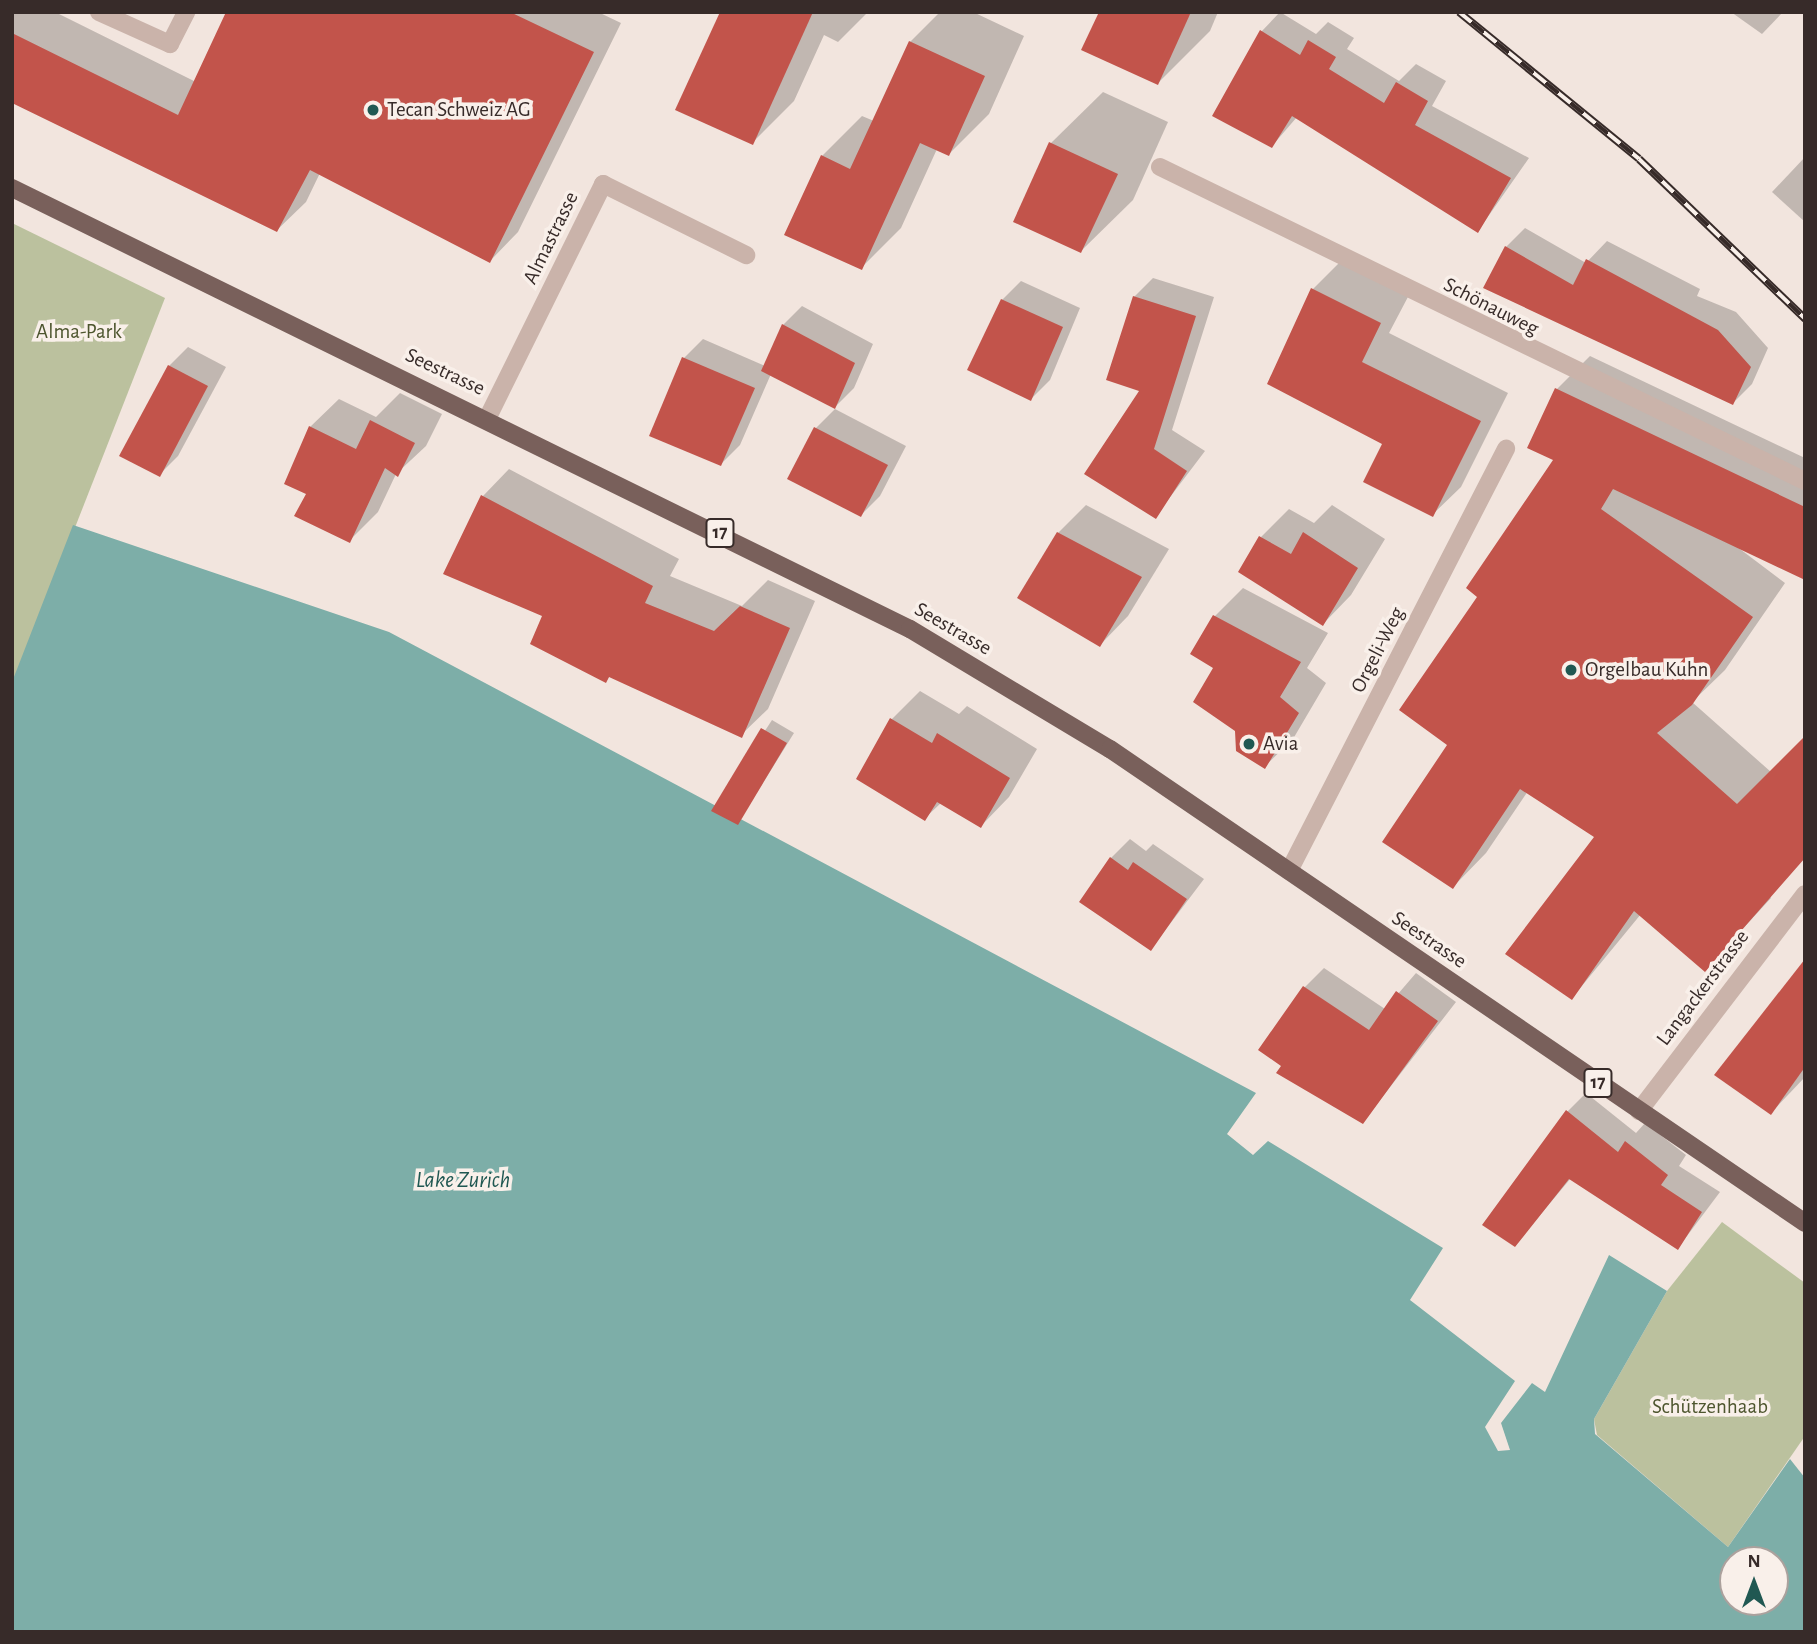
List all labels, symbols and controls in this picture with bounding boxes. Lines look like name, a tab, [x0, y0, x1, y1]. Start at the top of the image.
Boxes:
place label: Tecan Schweiz AG	[387, 97, 531, 123]
marker: Tecan Schweiz AG	[365, 102, 381, 118]
street label: Almastrasse	[518, 188, 584, 288]
street label: Schönauweg	[1439, 272, 1543, 342]
park label: Alma-Park	[36, 319, 122, 345]
street label: Seestrasse	[401, 343, 489, 401]
road number: 17	[704, 518, 736, 548]
street label: Seestrasse	[910, 597, 996, 661]
street label: Orgeli-Weg	[1346, 603, 1410, 697]
place label: Orgelbau Kuhn	[1585, 657, 1708, 683]
marker: Orgelbau Kuhn	[1563, 662, 1579, 678]
place label: Avia	[1263, 731, 1298, 757]
marker: Avia	[1241, 736, 1257, 752]
street label: Seestrasse	[1387, 906, 1471, 974]
street label: Langackerstrasse	[1651, 925, 1755, 1051]
road number: 17	[1582, 1068, 1614, 1098]
water label: Lake Zurich	[416, 1167, 510, 1195]
park label: Schützenhaab	[1652, 1394, 1768, 1420]
north arrow	[1719, 1546, 1789, 1616]
text: N	[1747, 1552, 1761, 1571]

